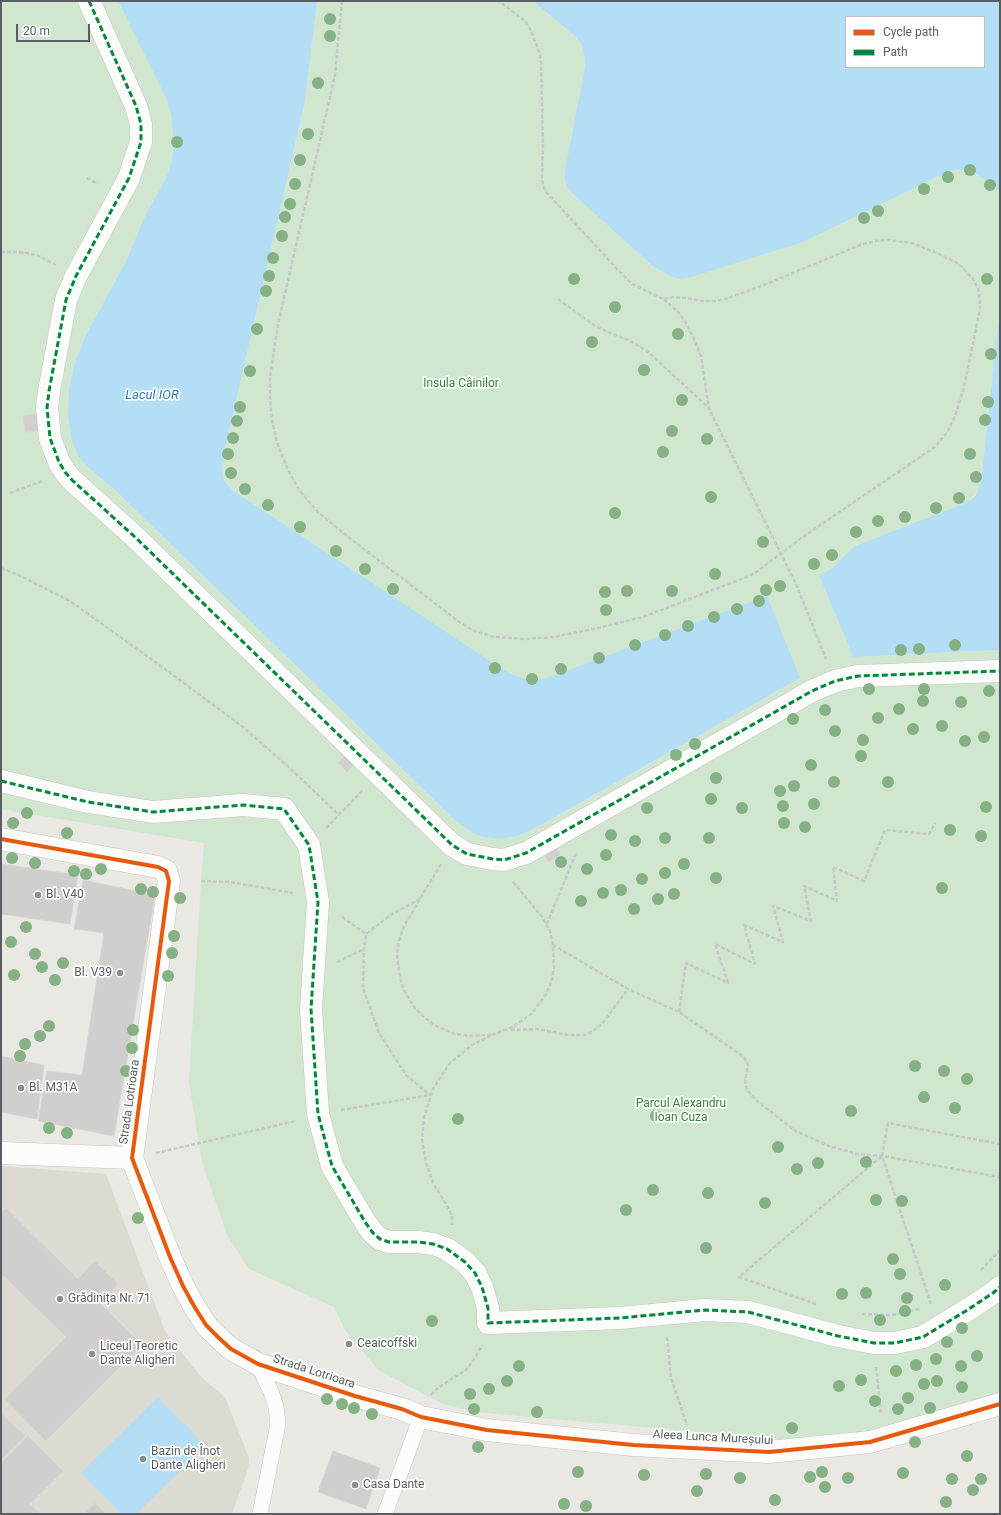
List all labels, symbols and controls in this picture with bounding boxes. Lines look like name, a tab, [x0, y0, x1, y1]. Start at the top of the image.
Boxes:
scale bar	[18, 16, 92, 42]
legend	[845, 16, 985, 68]
text: 20 m	[23, 24, 50, 38]
text: Cycle path	[883, 25, 939, 39]
text: Path	[883, 45, 908, 59]
park label: Insula Câinilor	[423, 377, 499, 391]
water label: Lacul IOR	[125, 388, 179, 404]
place label: Bl. V40	[46, 888, 84, 902]
marker: Bl. V40	[33, 890, 43, 900]
place label: Bl. V39	[74, 966, 112, 980]
marker: Bl. V39	[115, 968, 125, 978]
street label: Strada Lotrioara	[117, 1059, 143, 1145]
place label: Bl. M31A	[29, 1081, 77, 1095]
marker: Bl. M31A	[16, 1083, 26, 1093]
park label: Parcul Alexandru Ioan Cuza	[636, 1097, 726, 1125]
place label: Grădinița Nr. 71	[68, 1292, 151, 1306]
marker: Grădinița Nr. 71	[55, 1294, 65, 1304]
place label: Ceaicoffski	[357, 1337, 417, 1351]
marker: Ceaicoffski	[344, 1339, 354, 1349]
place label: Liceul Teoretic Dante Aligheri	[100, 1340, 178, 1368]
marker: Liceul Teoretic Dante Aligheri	[87, 1349, 97, 1359]
street label: Strada Lotrioara	[271, 1352, 357, 1392]
street label: Aleea Lunca Mureșului	[652, 1428, 774, 1448]
place label: Bazin de Înot Dante Aligheri	[151, 1445, 226, 1473]
marker: Bazin de Înot Dante Aligheri	[138, 1454, 148, 1464]
place label: Casa Dante	[363, 1478, 424, 1492]
marker: Casa Dante	[350, 1480, 360, 1490]

